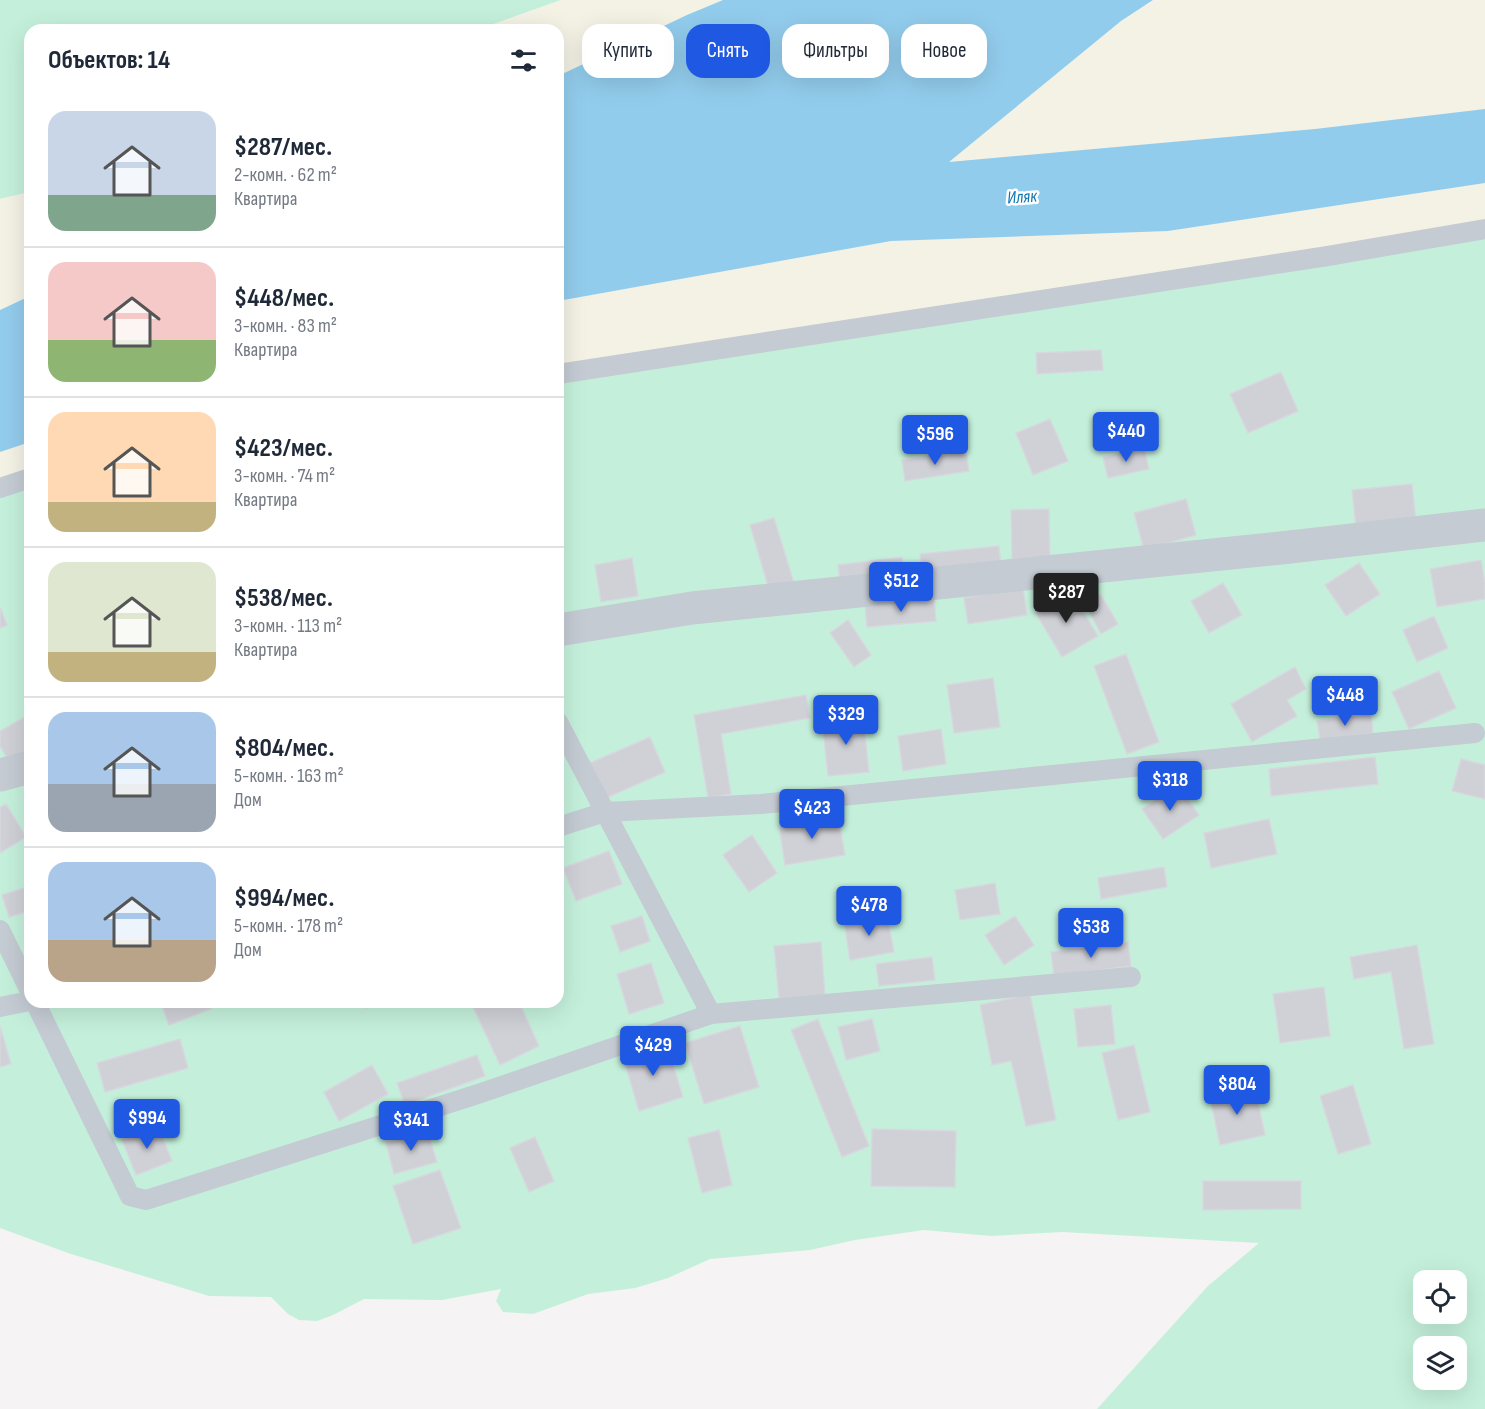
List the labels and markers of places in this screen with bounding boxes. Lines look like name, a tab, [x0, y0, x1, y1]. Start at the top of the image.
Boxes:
pin: $440	[1090, 412, 1162, 463]
pin: $596	[899, 415, 971, 466]
pin: $512	[865, 562, 937, 613]
pin: $287	[1030, 573, 1102, 624]
pin: $448	[1309, 676, 1381, 727]
pin: $329	[810, 695, 882, 746]
pin: $318	[1134, 761, 1206, 812]
pin: $423	[776, 789, 848, 840]
pin: $478	[833, 886, 905, 937]
pin: $538	[1055, 908, 1127, 959]
pin: $429	[617, 1026, 689, 1077]
pin: $804	[1201, 1065, 1273, 1116]
pin: $994	[111, 1099, 183, 1150]
pin: $341	[375, 1101, 447, 1152]

